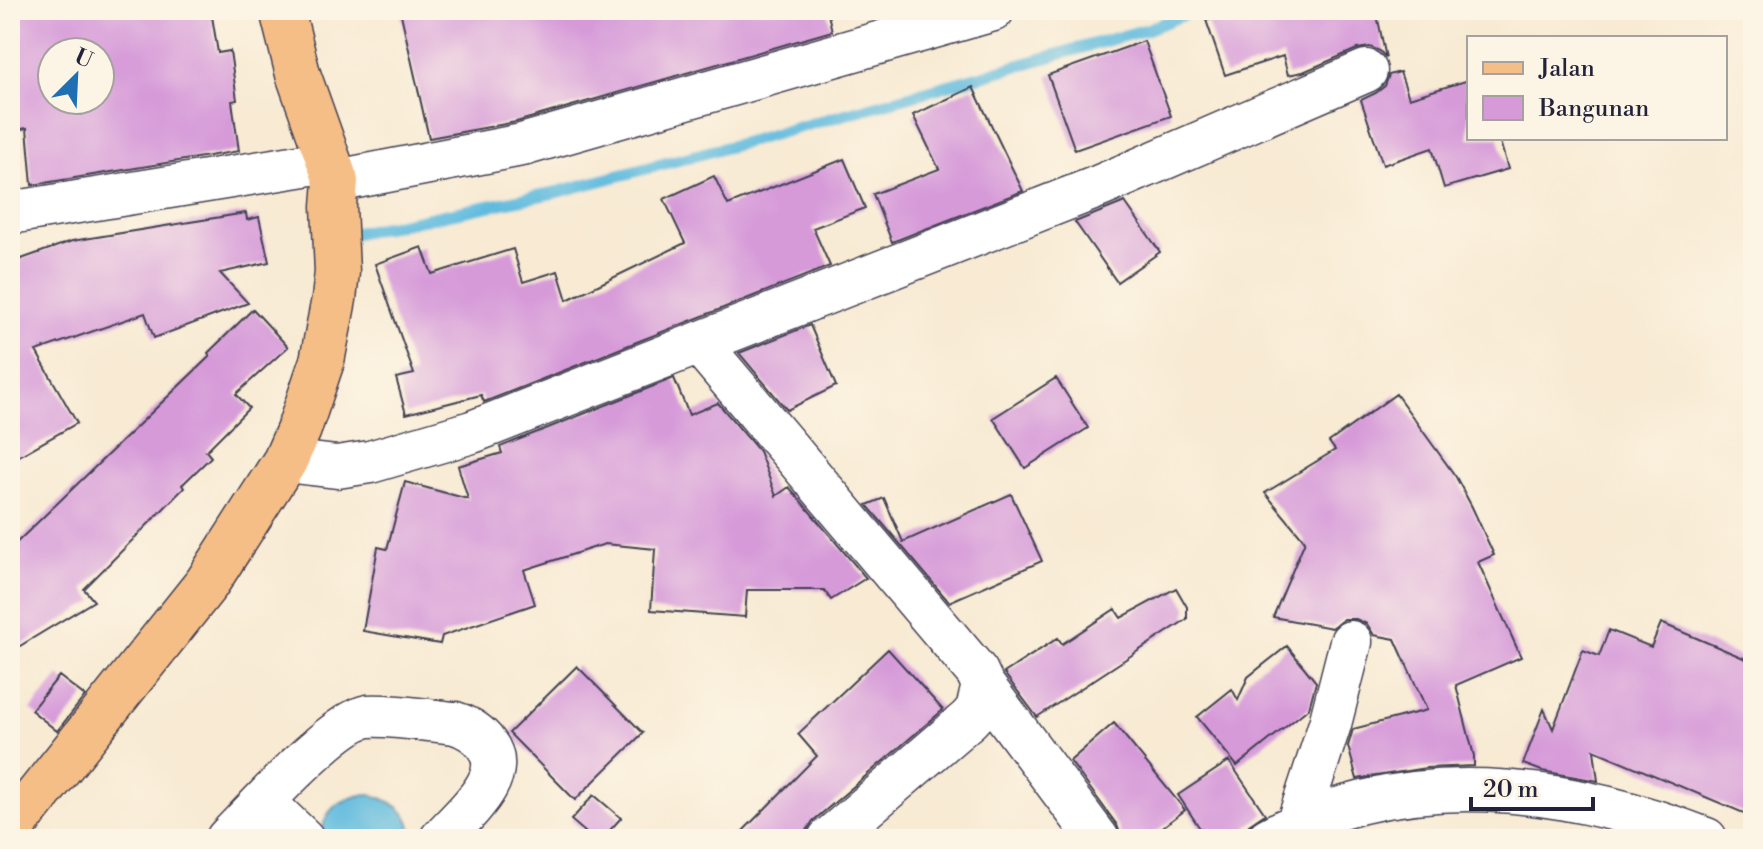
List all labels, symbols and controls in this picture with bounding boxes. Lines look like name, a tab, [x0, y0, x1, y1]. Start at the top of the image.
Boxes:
north arrow	[36, 36, 116, 116]
legend	[1467, 36, 1727, 140]
text: U	[70, 43, 97, 75]
text: Jalan	[1538, 54, 1595, 84]
text: Bangunan	[1538, 94, 1649, 124]
scale bar	[1471, 761, 1593, 811]
text: 20 m	[1483, 775, 1539, 805]

